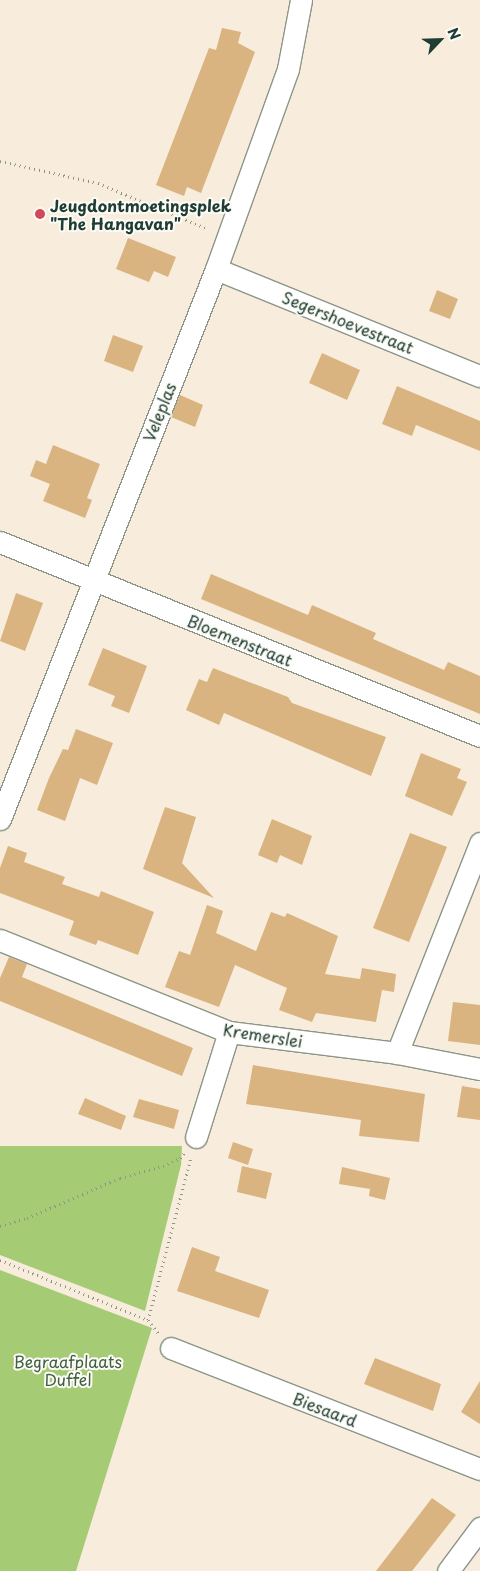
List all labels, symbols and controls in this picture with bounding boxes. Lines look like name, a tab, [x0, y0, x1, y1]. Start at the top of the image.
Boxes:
north arrow	[415, 15, 465, 65]
text: N	[442, 24, 466, 43]
place label: Jeugdontmoetingsplek "The Hangavan"	[50, 195, 232, 233]
marker: Jeugdontmoetingsplek "The Hangavan"	[34, 208, 46, 220]
street label: Segershoevestraat	[279, 287, 417, 357]
street label: Veleplas	[138, 380, 180, 444]
street label: Bloemenstraat	[185, 610, 295, 670]
street label: Kremerslei	[222, 1019, 304, 1051]
park label: Begraafplaats Duffel	[14, 1351, 122, 1389]
street label: Biesaard	[290, 1388, 360, 1430]

